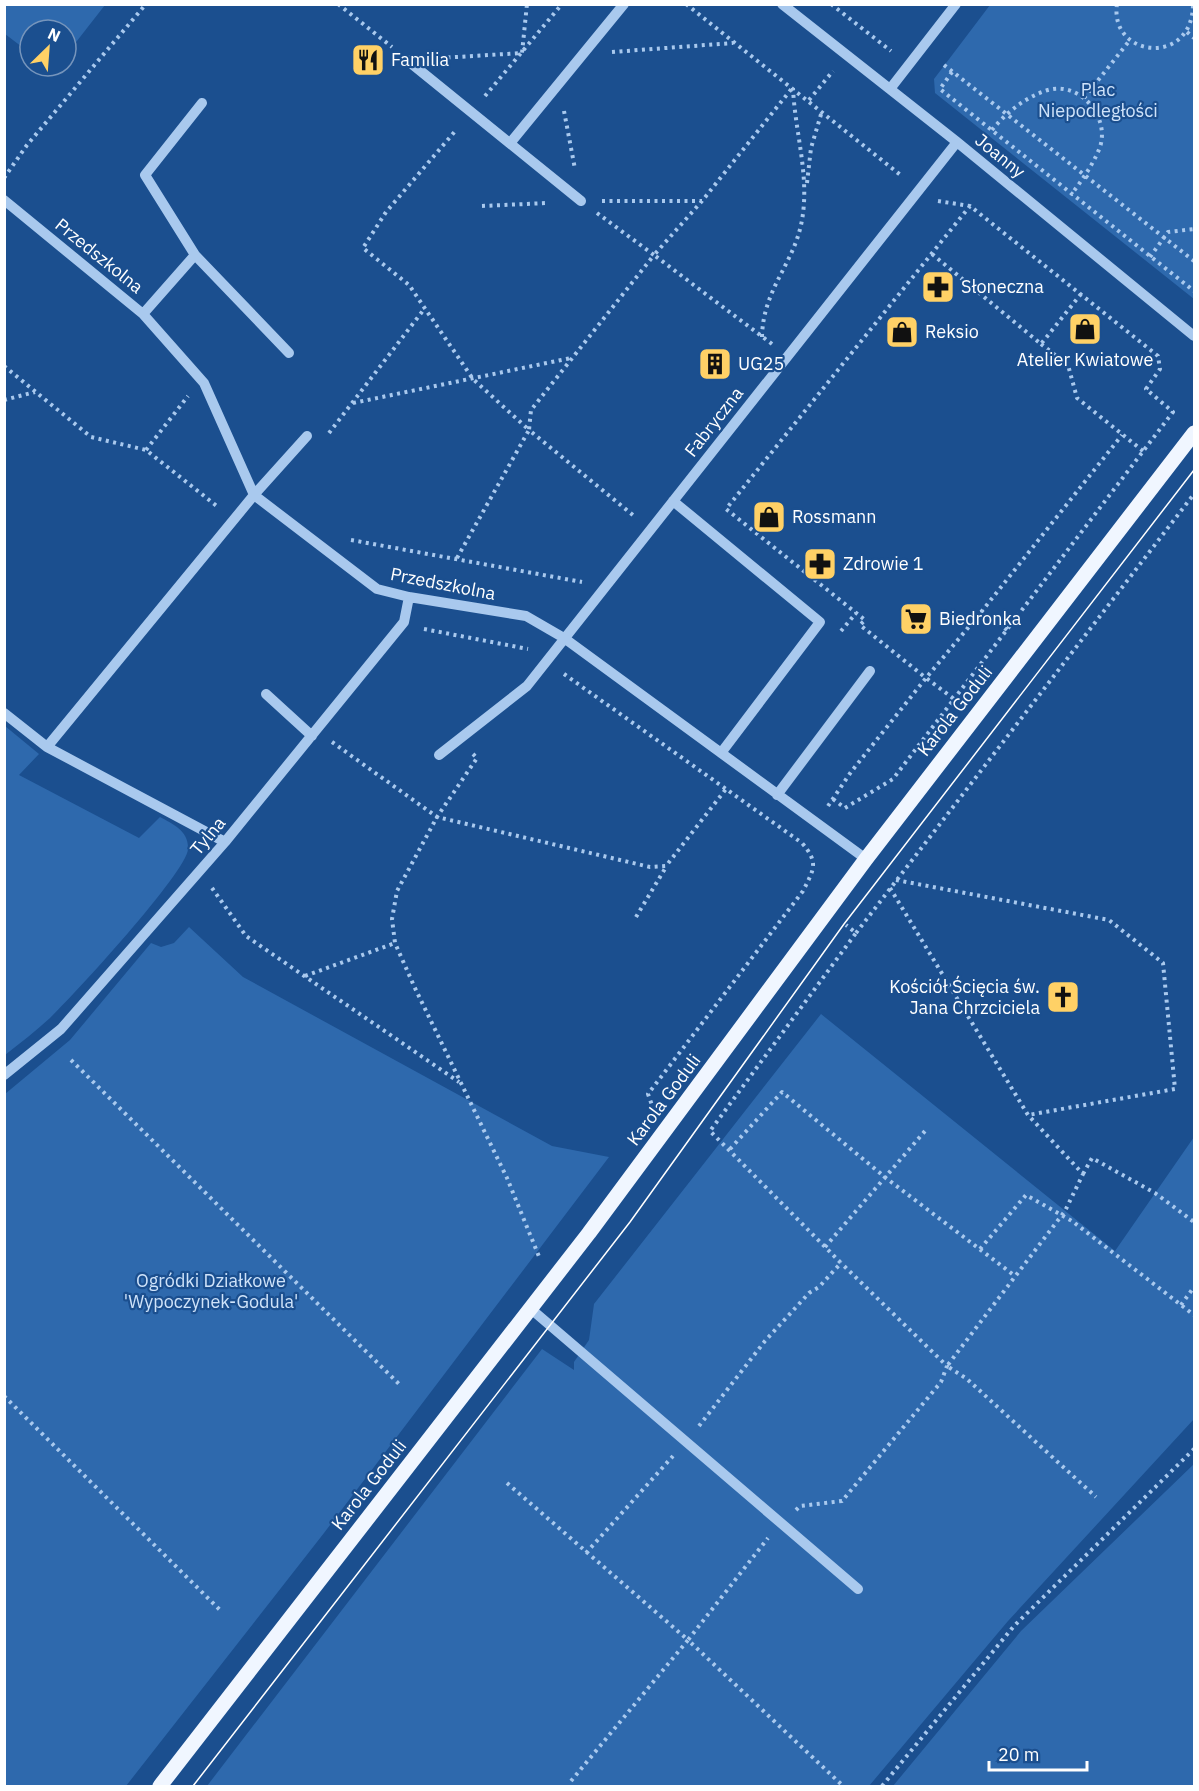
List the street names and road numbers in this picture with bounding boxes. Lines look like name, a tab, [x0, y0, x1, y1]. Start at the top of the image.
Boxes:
street label: Joanny	[970, 128, 1030, 183]
street label: Przedszkolna	[51, 213, 148, 298]
street label: Fabryczna	[679, 382, 748, 461]
street label: Przedszkolna	[388, 562, 498, 605]
street label: Karola Goduli	[912, 661, 997, 761]
street label: Tylna	[185, 811, 231, 860]
street label: Karola Goduli	[622, 1049, 706, 1150]
street label: Karola Goduli	[326, 1435, 411, 1535]

